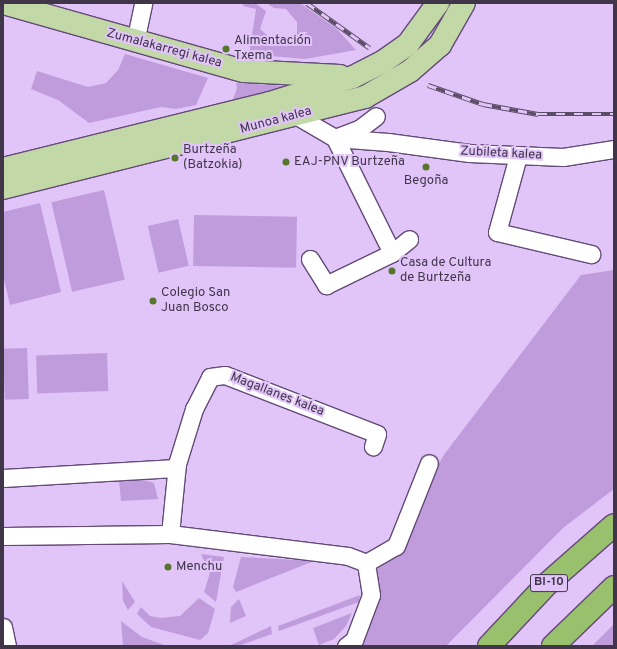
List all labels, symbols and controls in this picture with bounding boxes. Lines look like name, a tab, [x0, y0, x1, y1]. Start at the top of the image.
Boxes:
street label: Zumalakarregi kalea	[105, 26, 223, 72]
place label: Alimentación Txema	[234, 34, 311, 65]
marker: Alimentación Txema	[221, 44, 231, 54]
street label: Munoa kalea	[239, 104, 313, 138]
place label: Burtzeña (Batzokia)	[183, 143, 242, 174]
street label: Zubileta kalea	[460, 144, 542, 164]
marker: Burtzeña (Batzokia)	[170, 153, 180, 163]
place label: EAJ-PNV Burtzeña	[294, 154, 405, 170]
marker: EAJ-PNV Burtzeña	[281, 157, 291, 167]
marker: Begoña	[421, 162, 431, 172]
place label: Begoña	[404, 173, 448, 189]
place label: Casa de Cultura de Burtzeña	[400, 256, 491, 287]
marker: Casa de Cultura de Burtzeña	[387, 266, 397, 276]
place label: Colegio San Juan Bosco	[161, 286, 230, 317]
marker: Colegio San Juan Bosco	[148, 296, 158, 306]
street label: Magallanes kalea	[228, 370, 326, 420]
place label: Menchu	[176, 559, 222, 575]
marker: Menchu	[163, 562, 173, 572]
road number: BI-10	[530, 573, 568, 593]

